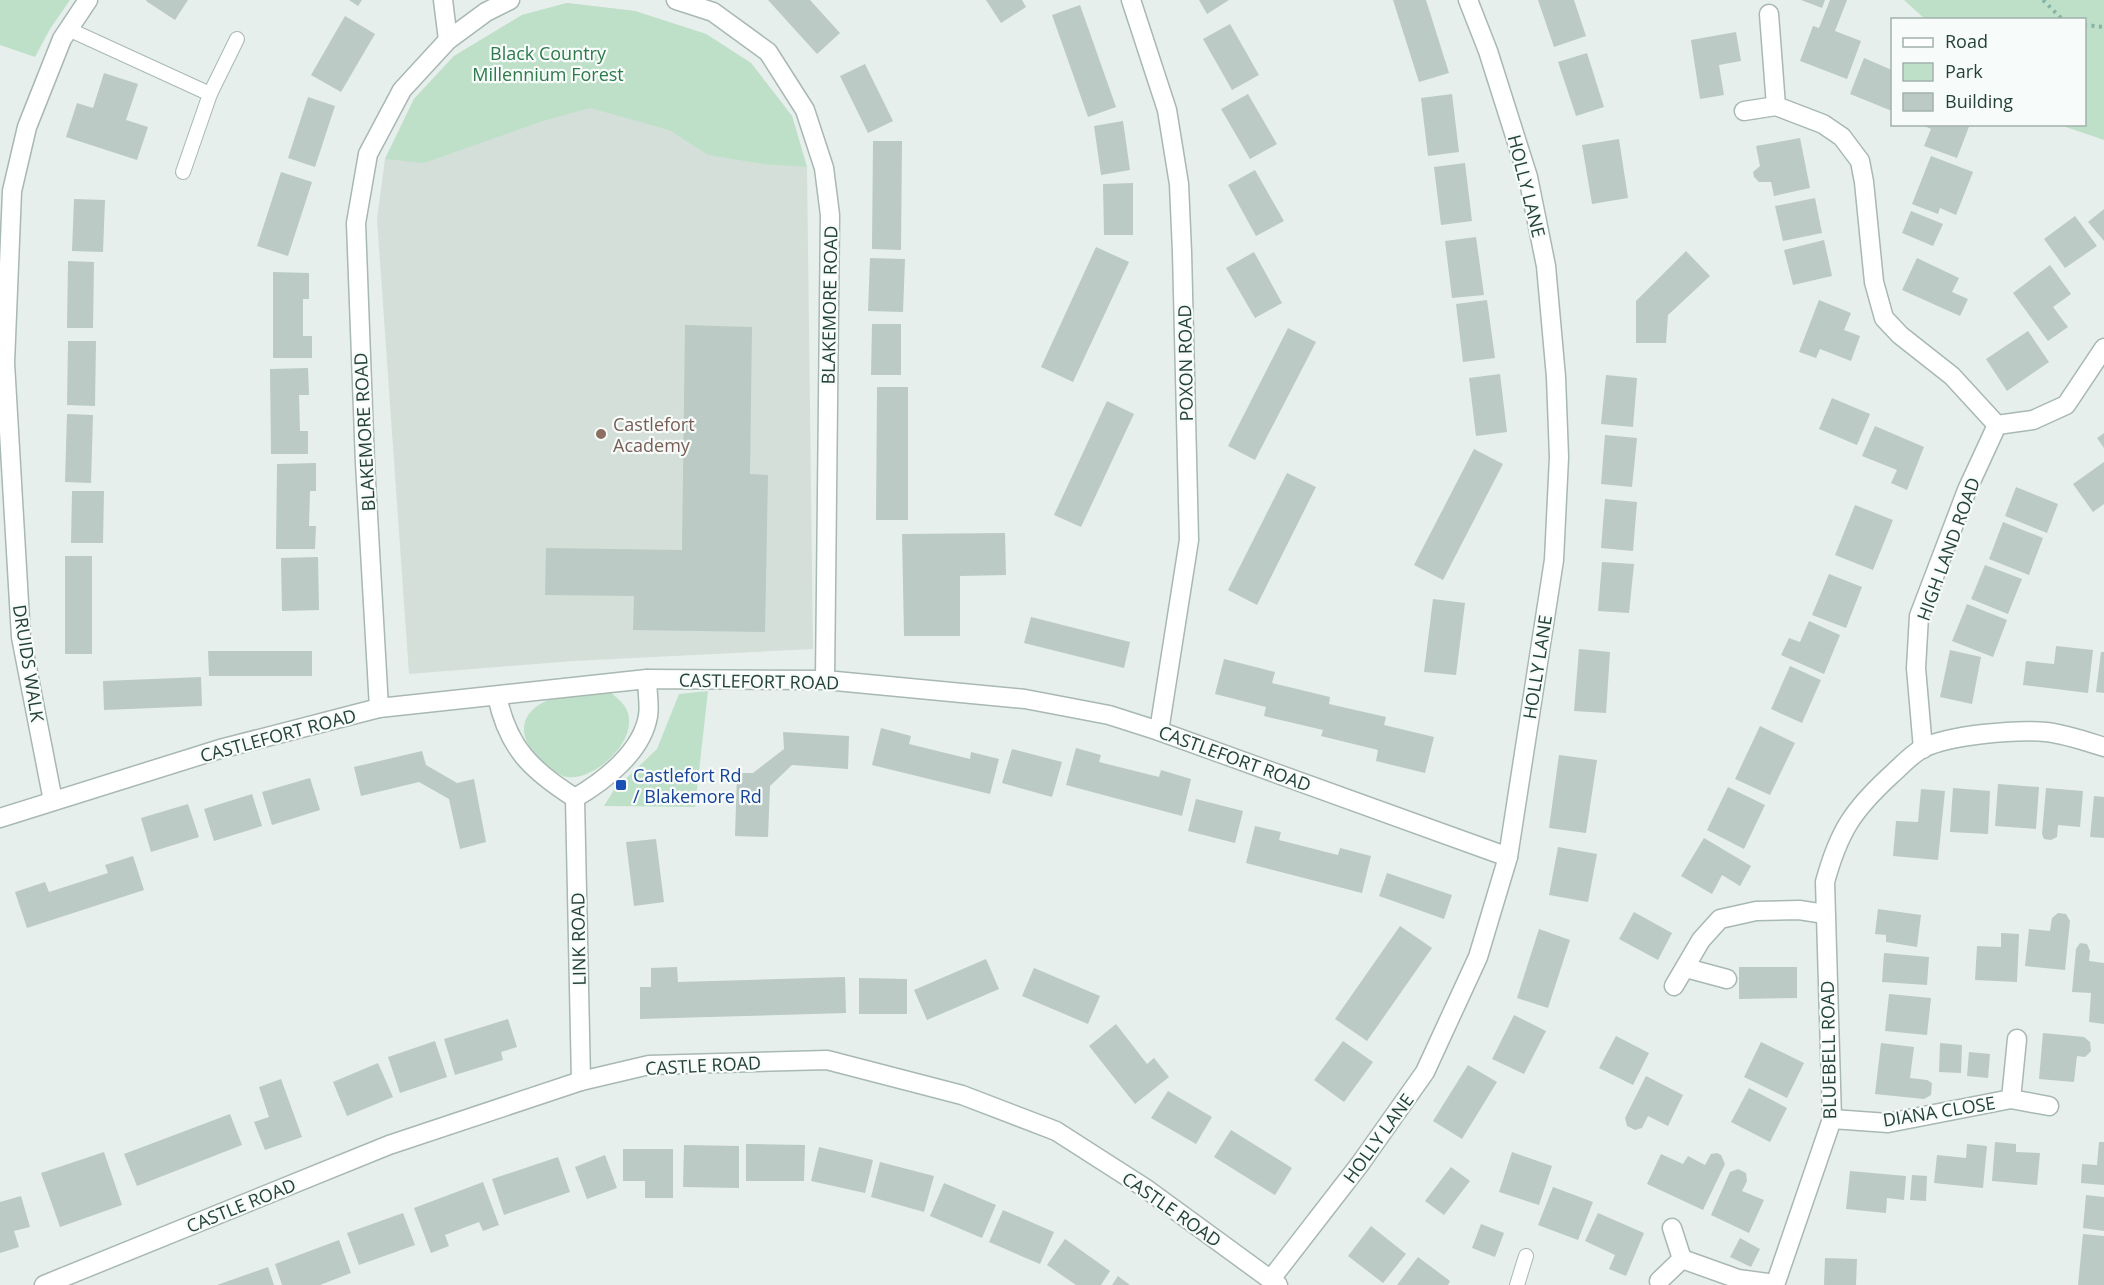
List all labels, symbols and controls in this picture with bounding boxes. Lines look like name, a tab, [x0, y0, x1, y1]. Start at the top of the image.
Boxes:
legend	[1891, 18, 2086, 126]
text: Road	[1945, 29, 1988, 53]
park label: Black Country Millennium Forest	[472, 41, 624, 86]
text: Park	[1945, 59, 1983, 83]
text: Building	[1945, 89, 2013, 113]
street label: HOLLY LANE	[1503, 132, 1551, 240]
street label: BLAKEMORE ROAD	[816, 225, 842, 385]
street label: POXON ROAD	[1172, 304, 1198, 422]
street label: BLAKEMORE ROAD	[348, 352, 380, 512]
place label: Castlefort Academy	[613, 412, 695, 457]
marker: Castlefort Academy	[594, 427, 608, 441]
street label: HIGH LAND ROAD	[1911, 474, 1985, 624]
street label: DRUIDS WALK	[8, 603, 50, 724]
street label: HOLLY LANE	[1517, 613, 1557, 721]
street label: CASTLEFORT ROAD	[679, 668, 839, 694]
street label: CASTLEFORT ROAD	[197, 703, 359, 767]
street label: CASTLEFORT ROAD	[1156, 719, 1314, 797]
place label: Castlefort Rd / Blakemore Rd	[633, 763, 762, 808]
marker: Castlefort Rd / Blakemore Rd	[614, 778, 628, 792]
street label: LINK ROAD	[565, 892, 591, 986]
street label: BLUEBELL ROAD	[1815, 980, 1841, 1120]
street label: CASTLE ROAD	[644, 1050, 762, 1080]
street label: HOLLY LANE	[1337, 1088, 1419, 1188]
street label: DIANA CLOSE	[1881, 1090, 1997, 1132]
street label: CASTLE ROAD	[1118, 1166, 1226, 1252]
street label: CASTLE ROAD	[183, 1172, 299, 1238]

